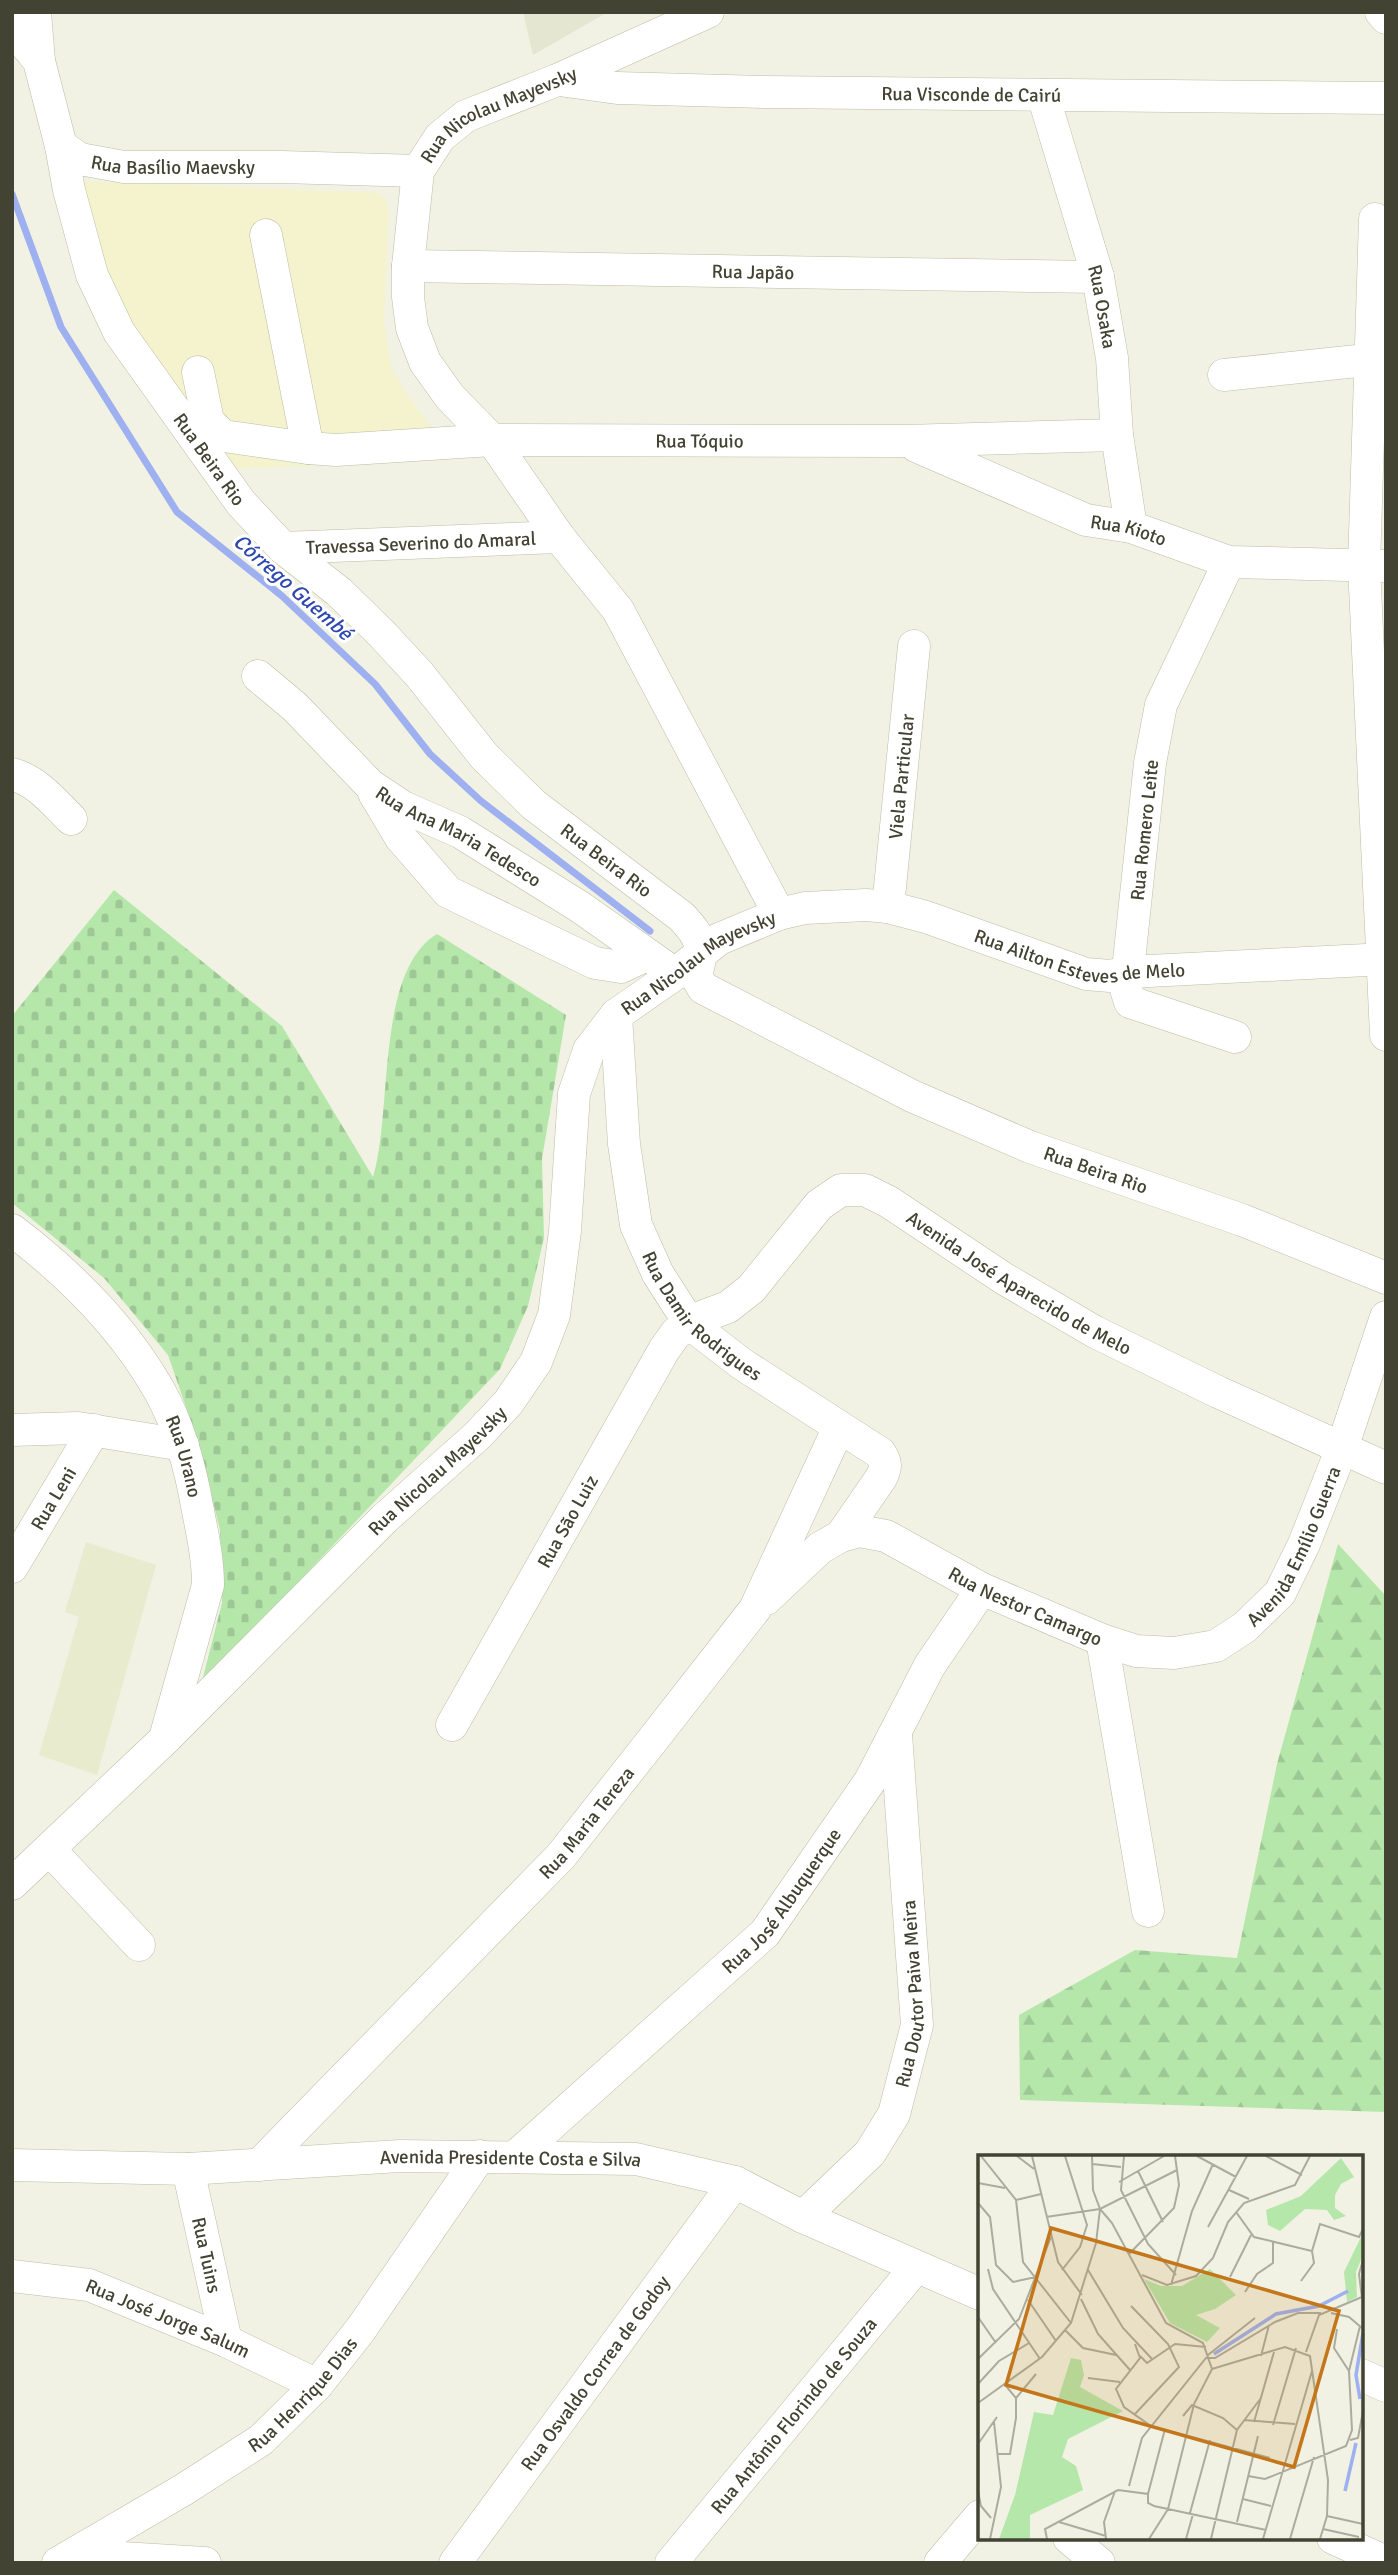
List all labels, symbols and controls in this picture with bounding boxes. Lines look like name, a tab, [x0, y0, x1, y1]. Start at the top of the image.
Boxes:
street label: Rua Nicolau Mayevsky	[415, 62, 581, 168]
street label: Rua Visconde de Cairú	[881, 82, 1061, 108]
street label: Rua Basílio Maevsky	[89, 150, 255, 180]
street label: Rua Japão	[712, 260, 794, 285]
street label: Rua Osaka	[1082, 262, 1121, 350]
street label: Rua Beira Rio	[168, 409, 250, 511]
street label: Rua Tóquio	[655, 429, 744, 454]
street label: Rua Kioto	[1089, 510, 1170, 552]
street label: Travessa Severino do Amaral	[305, 527, 537, 560]
water label: Córrego Guembé	[228, 528, 359, 647]
street label: Viela Particular	[884, 713, 920, 841]
street label: Rua Romero Leite	[1126, 758, 1164, 902]
street label: Rua Ana Maria Tedesco	[371, 781, 545, 893]
street label: Rua Beira Rio	[555, 818, 657, 903]
street label: Rua Nicolau Mayevsky	[616, 906, 780, 1021]
street label: Rua Ailton Esteves de Melo	[971, 924, 1186, 989]
street label: Rua Beira Rio	[1040, 1142, 1151, 1200]
street label: Avenida José Aparecido de Melo	[902, 1206, 1135, 1361]
street label: Rua Damir Rodrigues	[636, 1248, 766, 1387]
street label: Rua Nicolau Mayevsky	[363, 1401, 512, 1541]
street label: Rua Urano	[160, 1412, 206, 1500]
street label: Rua Leni	[26, 1463, 82, 1535]
street label: Avenida Emílio Guerra	[1242, 1463, 1347, 1632]
street label: Rua São Luiz	[532, 1471, 604, 1572]
street label: Rua Nestor Camargo	[944, 1562, 1106, 1652]
street label: Rua Maria Tereza	[534, 1762, 640, 1884]
street label: Rua José Albuquerque	[717, 1824, 847, 1979]
street label: Rua Doutor Paiva Meira	[890, 1899, 931, 2090]
street label: Avenida Presidente Costa e Silva	[379, 2145, 644, 2173]
inset map	[978, 2155, 1363, 2540]
street label: Rua Tuins	[186, 2215, 226, 2295]
street label: Rua Osvaldo Correa de Godoy	[516, 2271, 675, 2476]
street label: Rua José Jorge Salum	[82, 2274, 254, 2364]
street label: Rua Antônio Florindo de Souza	[706, 2312, 883, 2519]
street label: Rua Henrique Dias	[244, 2333, 363, 2458]

